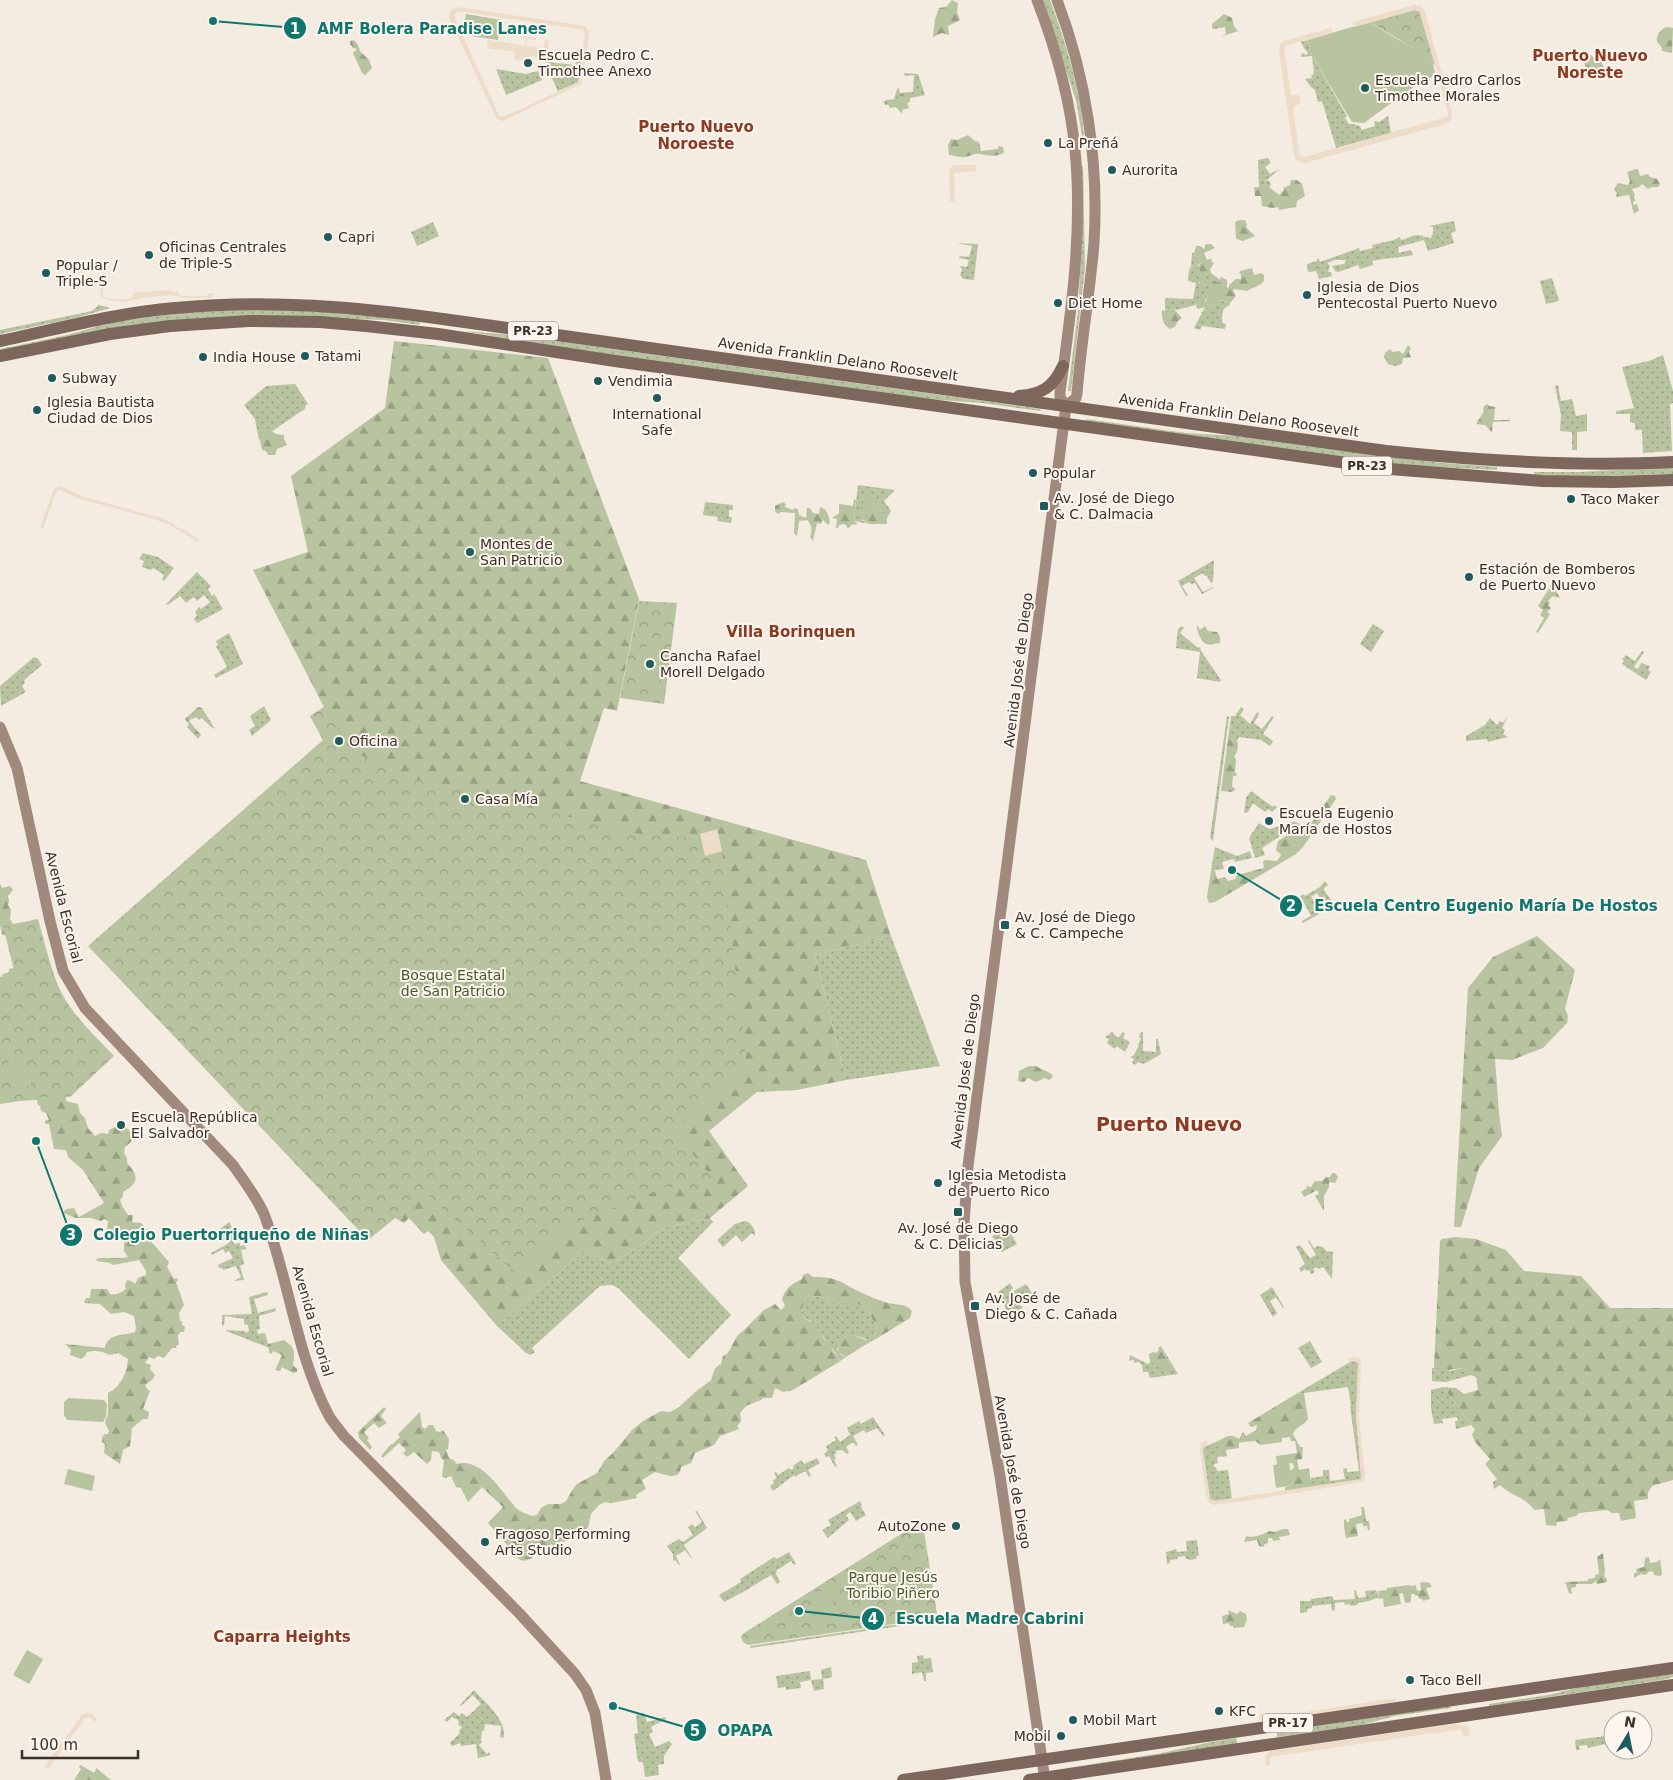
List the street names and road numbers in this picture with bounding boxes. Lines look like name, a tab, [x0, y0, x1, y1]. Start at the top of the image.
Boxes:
road number: PR-23	[508, 322, 558, 341]
street label: Avenida Franklin Delano Roosevelt	[717, 334, 959, 384]
street label: Avenida Franklin Delano Roosevelt	[1118, 390, 1360, 440]
road number: PR-23	[1342, 456, 1392, 476]
street label: Avenida José de Diego	[1001, 592, 1035, 748]
street label: Avenida Escorial	[42, 849, 86, 965]
street label: Avenida José de Diego	[948, 993, 982, 1149]
street label: Avenida Escorial	[289, 1264, 337, 1378]
street label: Avenida José de Diego	[992, 1394, 1034, 1550]
road number: PR-17	[1263, 1714, 1313, 1732]

